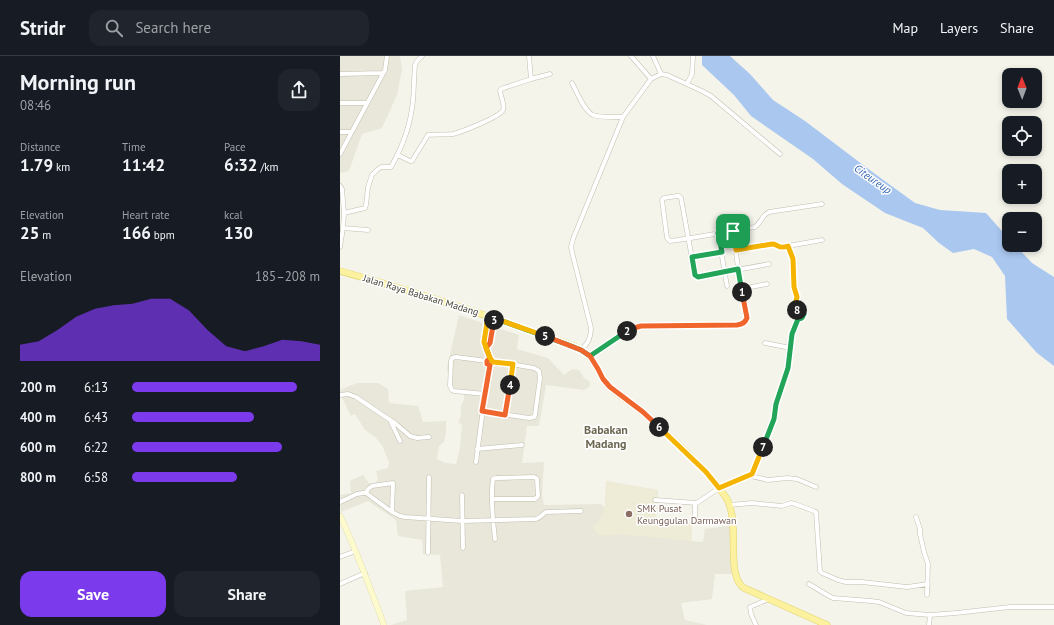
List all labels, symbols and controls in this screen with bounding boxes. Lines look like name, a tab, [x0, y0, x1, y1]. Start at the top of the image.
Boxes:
search box	[89, 10, 369, 46]
text: Stridr	[20, 16, 65, 40]
icon: search	[103, 17, 125, 39]
text: Search here	[135, 18, 211, 37]
text: Map	[892, 19, 918, 37]
text: Layers	[940, 19, 978, 37]
text: Share	[1000, 19, 1034, 37]
text: Morning run	[20, 68, 136, 96]
north arrow	[1002, 68, 1042, 108]
map controls	[1002, 68, 1042, 252]
button: share	[278, 69, 320, 111]
text: 08:46	[20, 97, 51, 114]
button: locate	[1002, 116, 1042, 156]
text: Distance	[20, 140, 60, 154]
text: Time	[122, 140, 146, 154]
text: Pace	[224, 140, 246, 154]
text: 1.79	[20, 154, 53, 176]
text: 11:42	[122, 154, 165, 176]
text: 6:32	[224, 154, 258, 176]
text: km	[53, 160, 70, 174]
text: /km	[258, 160, 279, 174]
water label: Citeureup	[852, 161, 895, 197]
button: +	[1002, 164, 1042, 204]
text: Elevation	[20, 208, 64, 222]
text: Heart rate	[122, 208, 170, 222]
text: kcal	[224, 208, 243, 222]
button: −	[1002, 212, 1042, 252]
pin	[716, 214, 750, 248]
icon: arrive	[722, 220, 744, 242]
text: 25	[20, 222, 39, 244]
text: 166	[122, 222, 151, 244]
text: 130	[224, 222, 253, 244]
text: m	[39, 228, 51, 242]
text: bpm	[151, 228, 175, 242]
text: Elevation	[20, 268, 72, 285]
text: 185–208 m	[255, 268, 320, 285]
street label: Jalan Raya Babakan Madang	[361, 271, 480, 319]
pin: 1	[732, 282, 752, 302]
text: 1	[739, 285, 745, 299]
pin: 8	[787, 300, 807, 320]
text: 8	[794, 303, 800, 317]
pin: 3	[484, 310, 504, 330]
text: 3	[491, 313, 497, 327]
pin: 2	[617, 321, 637, 341]
text: 2	[624, 324, 630, 338]
pin: 5	[535, 326, 555, 346]
text: 5	[542, 329, 548, 343]
pin: 4	[500, 375, 520, 395]
text: 4	[507, 378, 513, 392]
text: 200 m	[20, 379, 56, 396]
text: 6:13	[84, 379, 108, 396]
text: 400 m	[20, 409, 56, 426]
text: 6:43	[84, 409, 108, 426]
pin: 6	[649, 417, 669, 437]
text: 6	[656, 420, 662, 434]
district label: Babakan Madang	[584, 422, 628, 451]
pin: 7	[753, 437, 773, 457]
text: 600 m	[20, 439, 56, 456]
text: 6:22	[84, 439, 108, 456]
text: 7	[760, 440, 766, 454]
text: 800 m	[20, 469, 56, 486]
text: 6:58	[84, 469, 108, 486]
place label: SMK Pusat Keunggulan Darmawan	[637, 502, 736, 527]
marker: SMK Pusat Keunggulan Darmawan	[624, 509, 634, 519]
button: Save	[20, 571, 166, 617]
button: Share	[174, 571, 320, 617]

